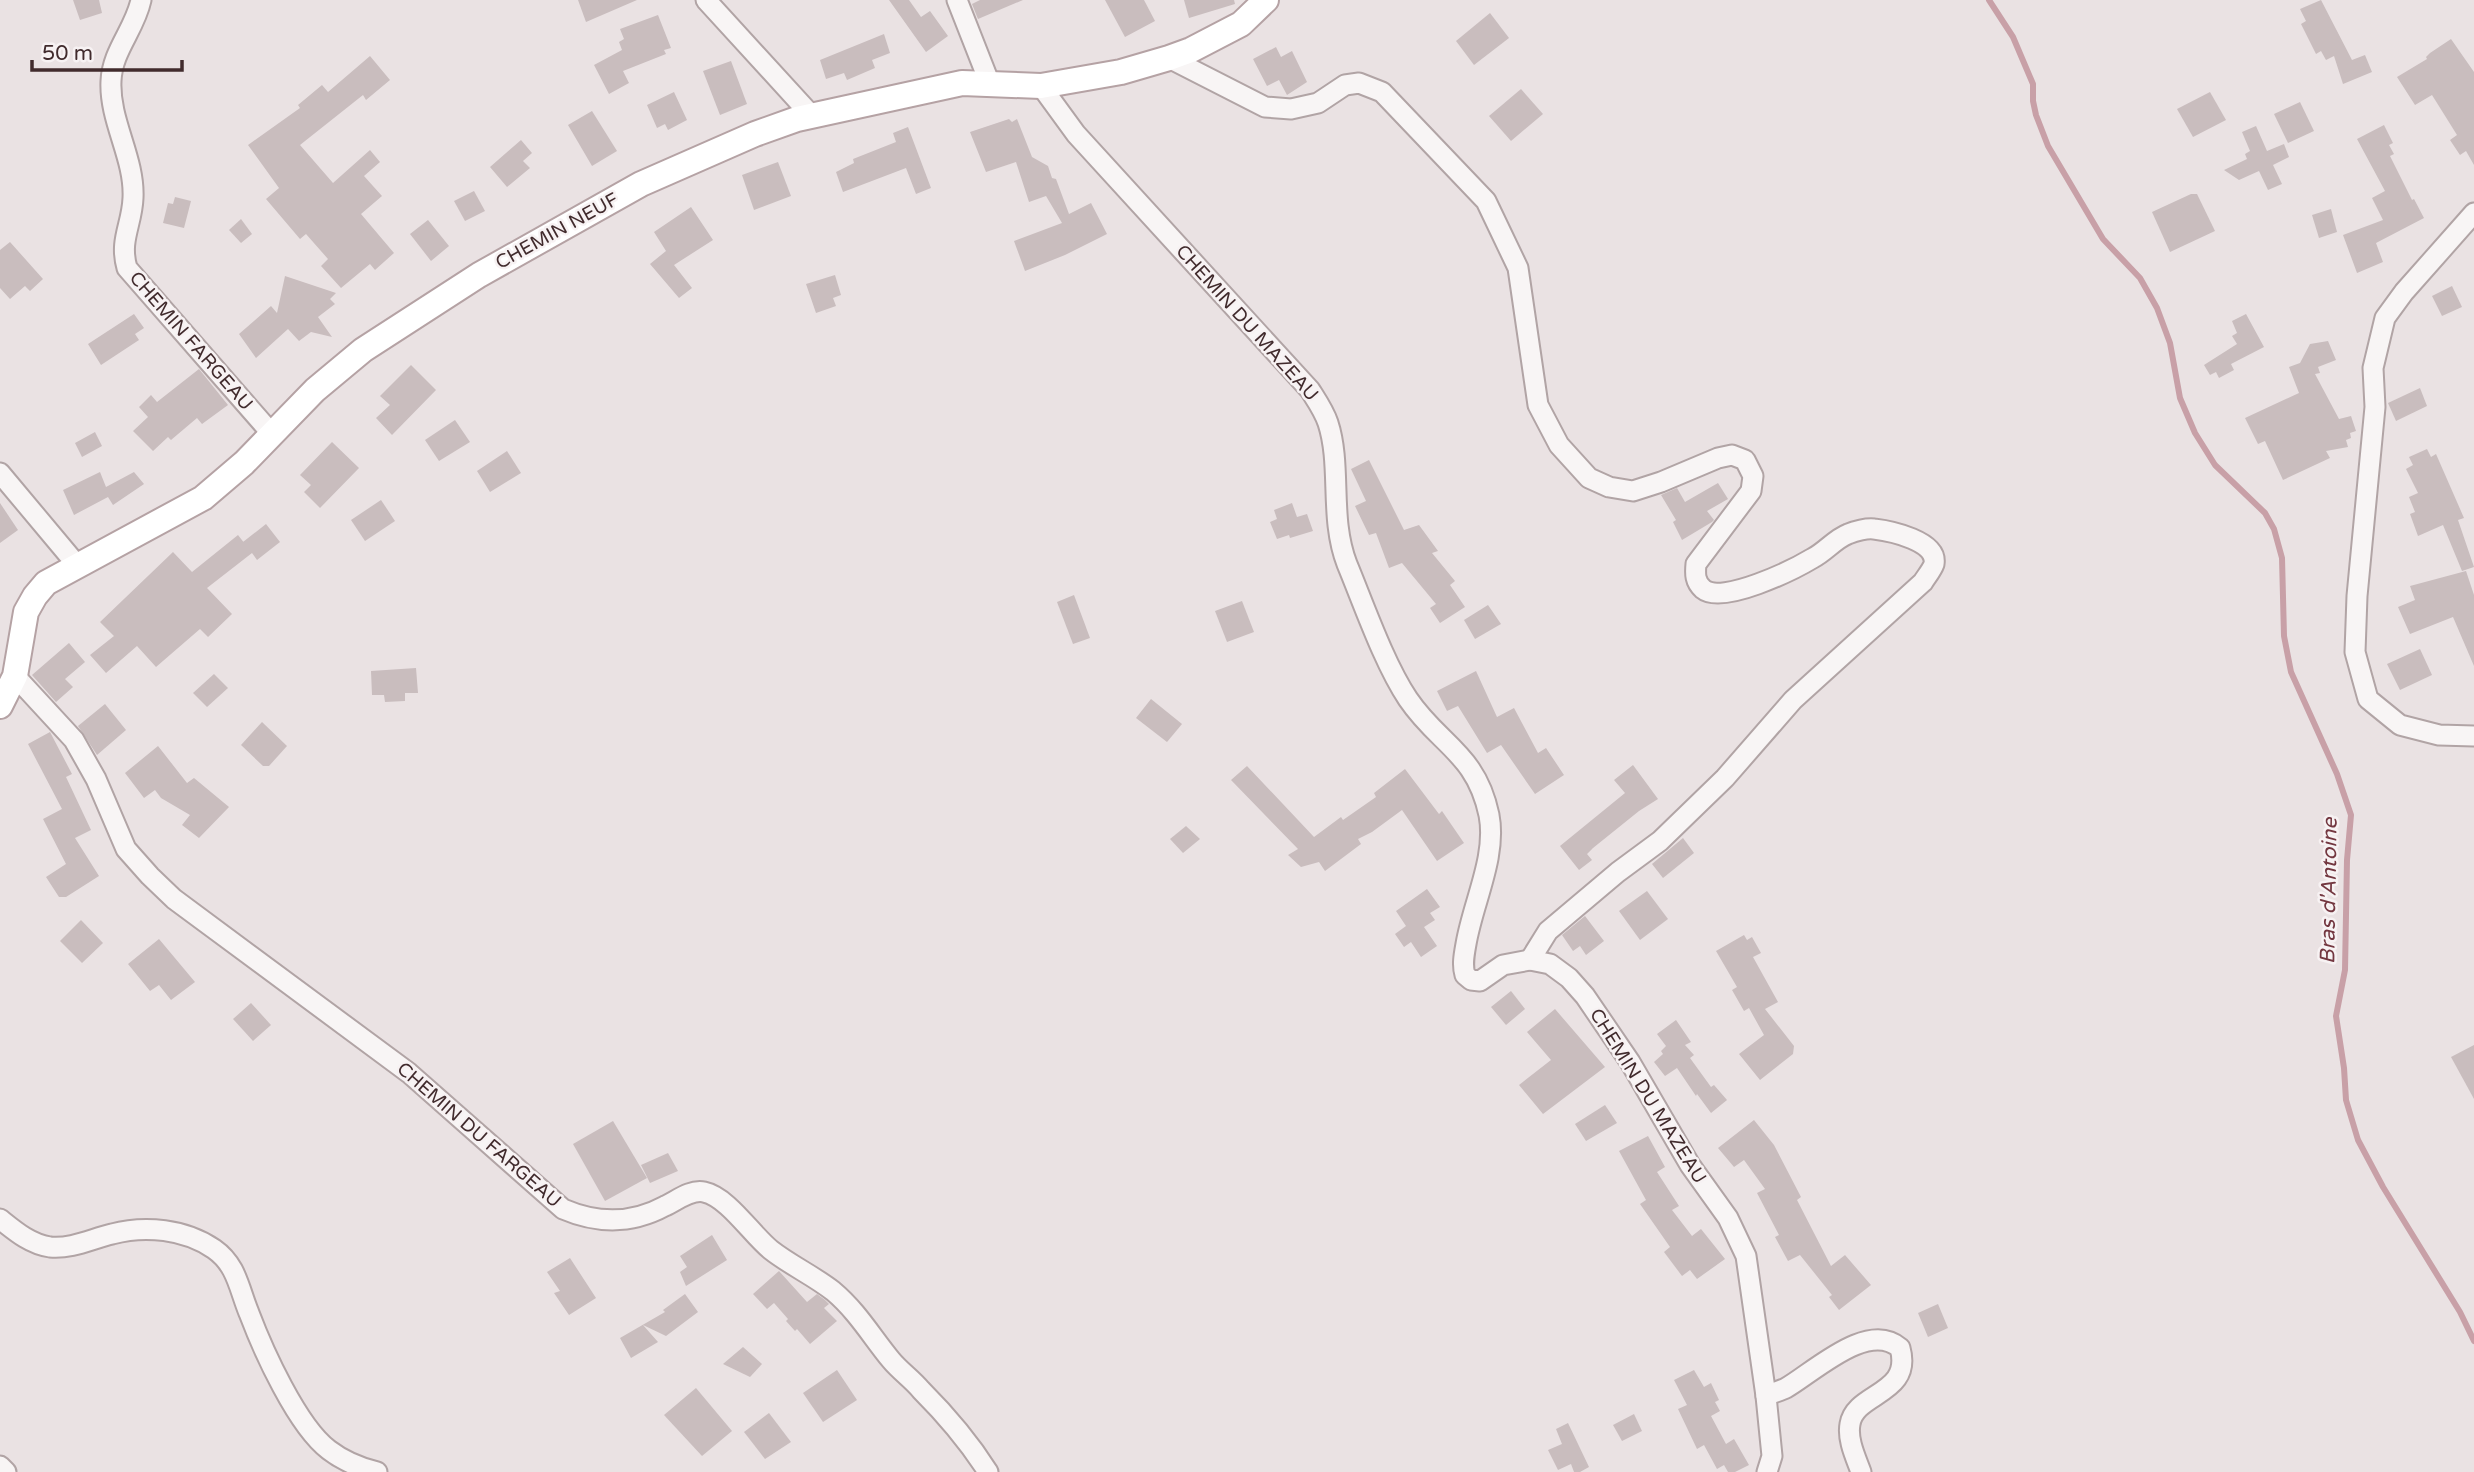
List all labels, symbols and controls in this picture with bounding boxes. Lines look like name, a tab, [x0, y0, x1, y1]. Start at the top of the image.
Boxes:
scale bar	[32, 28, 182, 72]
text: 50 m	[42, 41, 93, 66]
street label: CHEMIN NEUF	[492, 188, 622, 274]
street label: CHEMIN DU MAZEAU	[1171, 240, 1323, 406]
street label: CHEMIN FARGEAU	[125, 267, 257, 415]
water label: Bras d'Antoine	[2315, 817, 2343, 964]
street label: CHEMIN DU MAZEAU	[1585, 1004, 1711, 1188]
street label: CHEMIN DU FARGEAU	[392, 1058, 566, 1212]

